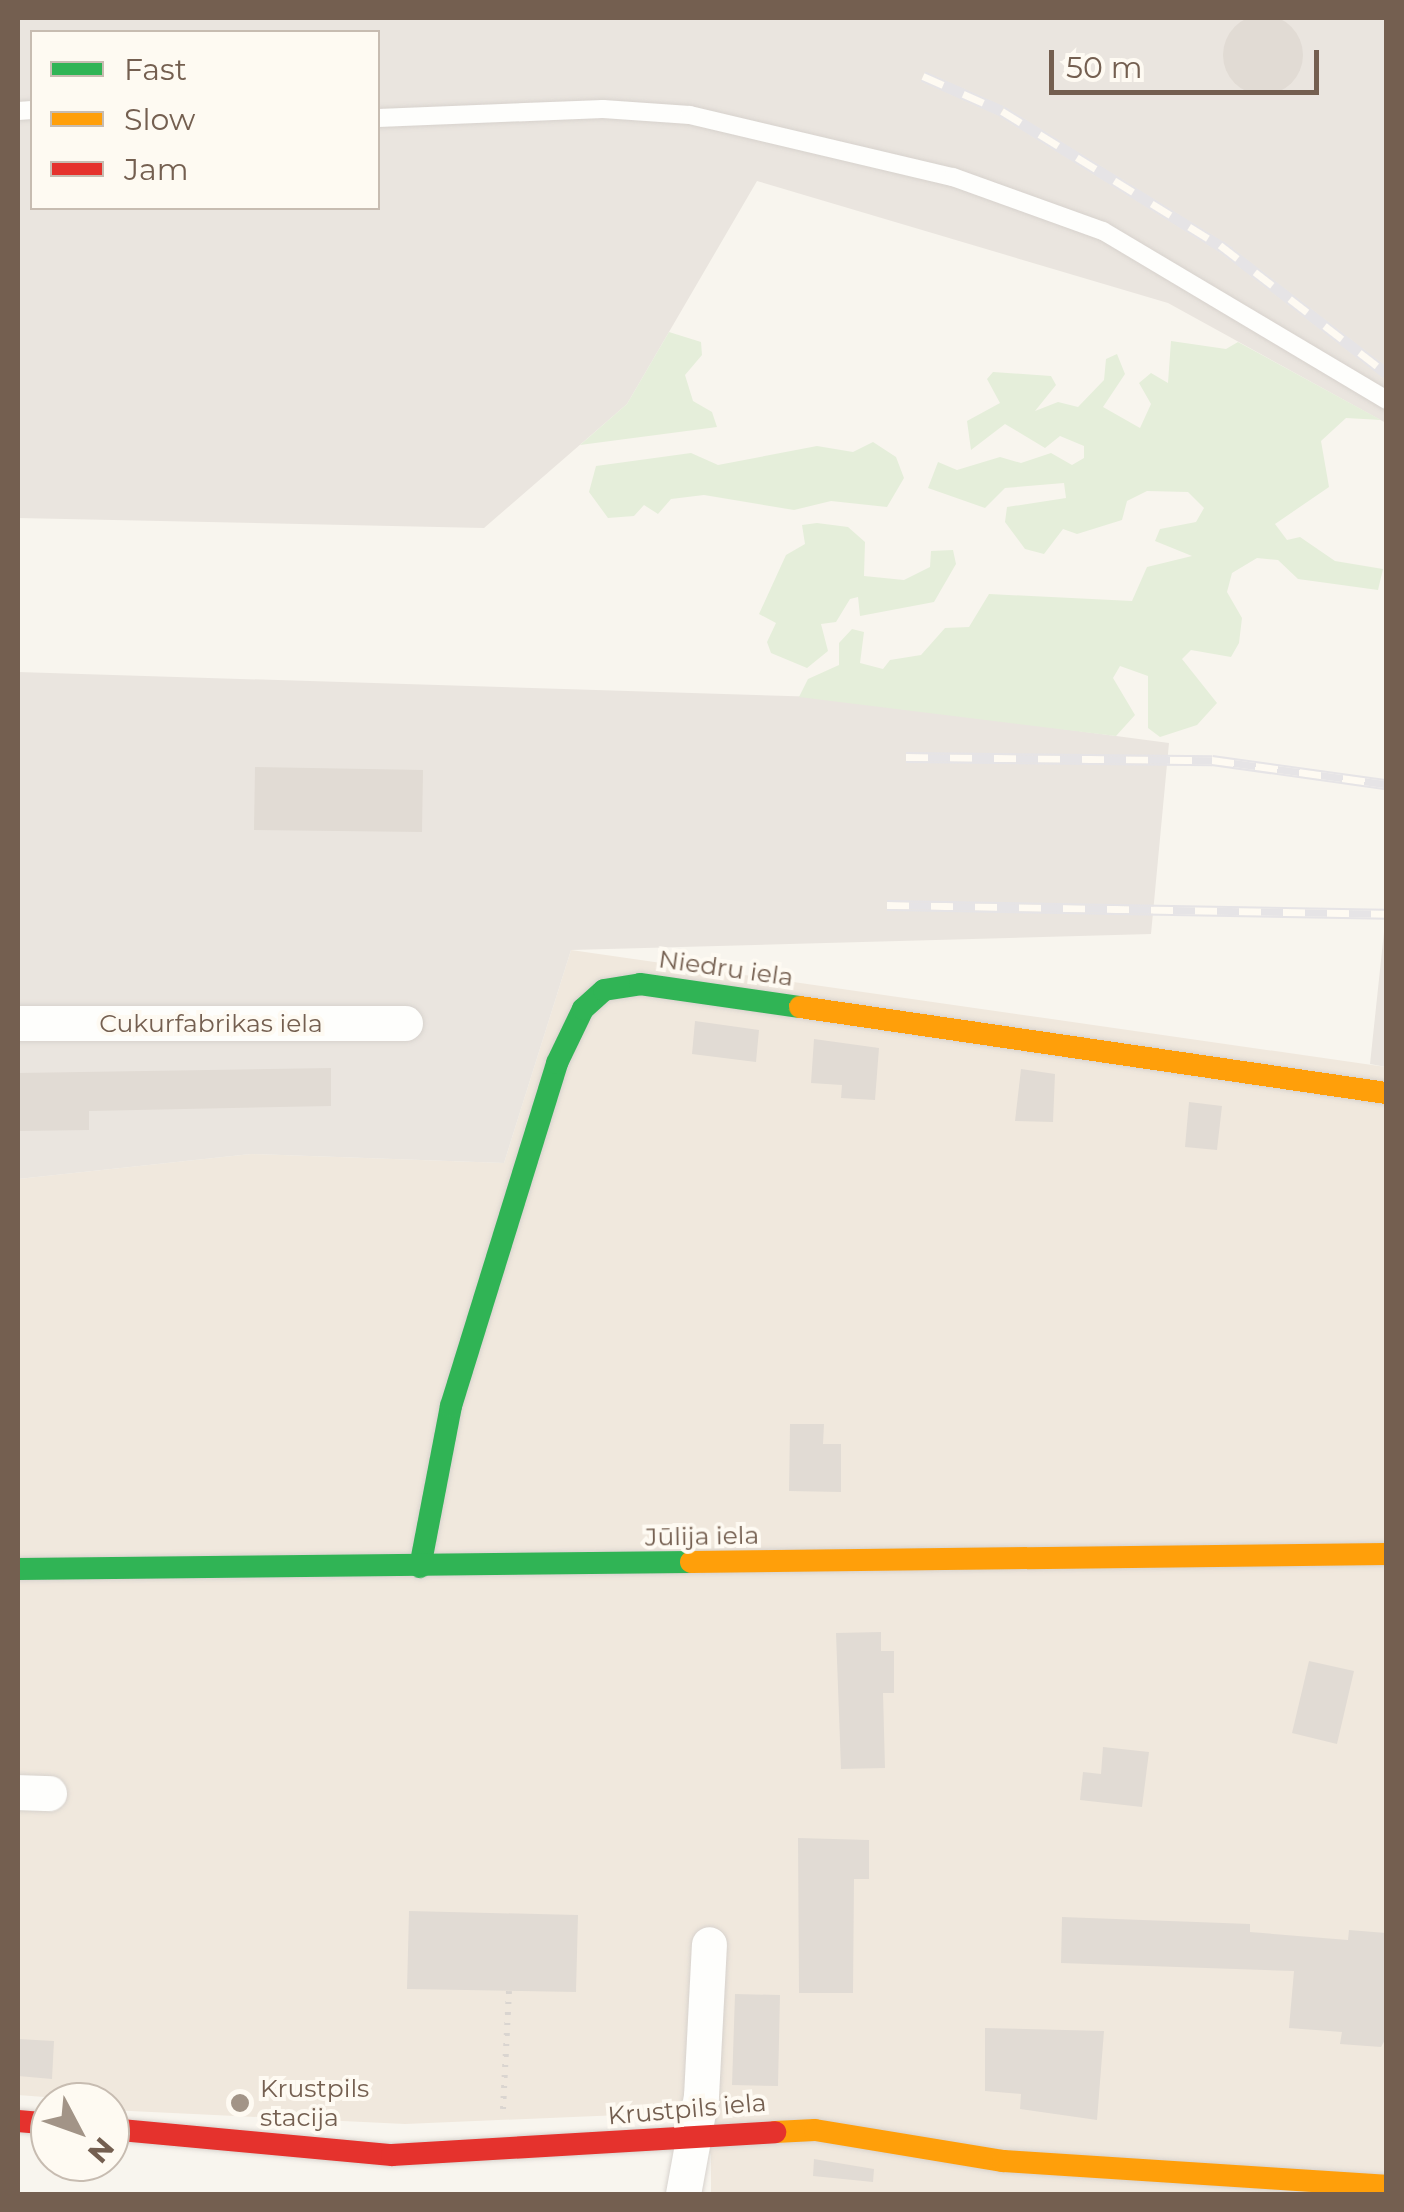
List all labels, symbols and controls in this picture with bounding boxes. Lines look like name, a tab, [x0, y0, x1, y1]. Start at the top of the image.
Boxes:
legend	[30, 30, 380, 210]
scale bar	[1054, 30, 1324, 92]
text: 50 m	[1066, 49, 1143, 86]
text: Fast	[124, 51, 187, 88]
text: Slow	[124, 101, 195, 138]
text: Jam	[124, 151, 189, 188]
street label: Niedru iela	[657, 944, 795, 992]
street label: Cukurfabrikas iela	[99, 1008, 323, 1038]
street label: Jūlija iela	[645, 1520, 759, 1552]
place label: Krustpils stacija	[260, 2074, 369, 2133]
north arrow	[30, 2082, 130, 2182]
street label: Krustpils iela	[606, 2087, 768, 2131]
marker: Krustpils stacija	[229, 2092, 251, 2114]
text: N	[81, 2131, 121, 2170]

